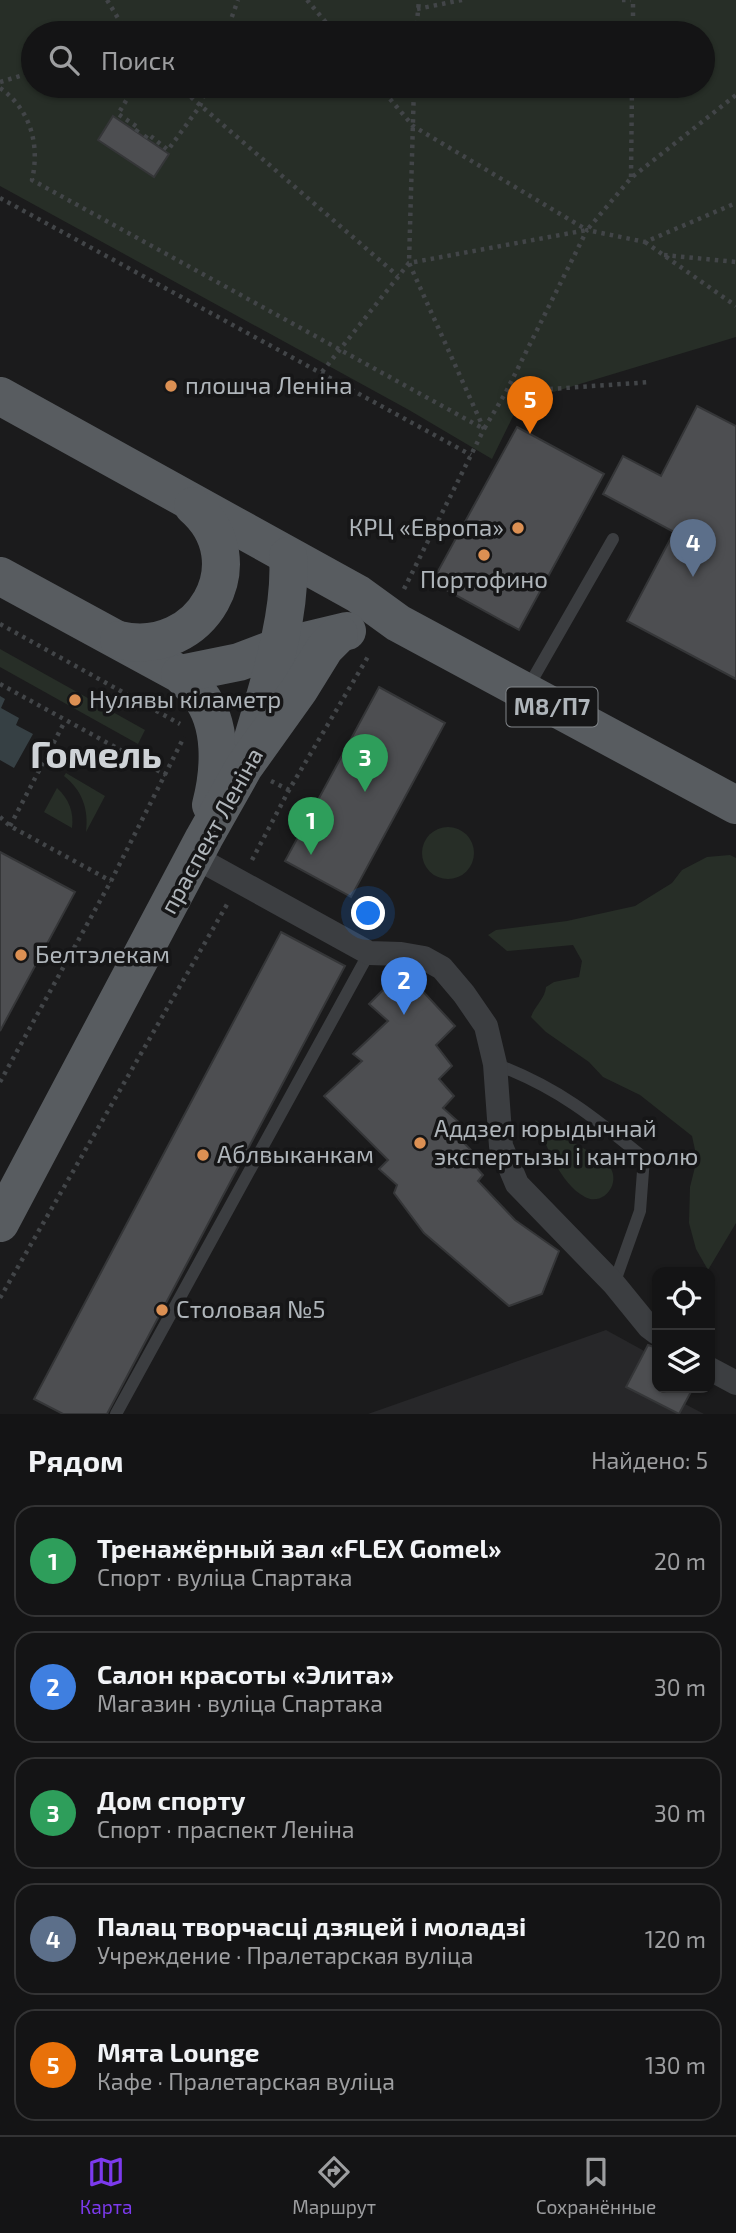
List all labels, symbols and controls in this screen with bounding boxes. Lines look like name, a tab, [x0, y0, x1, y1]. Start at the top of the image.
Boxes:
search box	[21, 21, 715, 98]
icon: search	[45, 41, 83, 79]
text: Поиск	[101, 44, 175, 75]
place label: плошча Леніна	[185, 370, 353, 399]
pin: 5	[507, 376, 553, 434]
marker: плошча Леніна	[163, 378, 179, 394]
place label: КРЦ «Европа»	[349, 512, 504, 541]
pin: 4	[670, 519, 716, 577]
marker: КРЦ «Европа»	[510, 520, 526, 536]
marker: Портофино	[476, 547, 492, 563]
place label: Портофино	[420, 564, 548, 593]
place label: Нулявы кіламетр	[89, 684, 281, 714]
road number: М8/П7	[506, 688, 598, 726]
marker: Нулявы кіламетр	[67, 692, 83, 708]
district label: Гомель	[30, 730, 162, 776]
pin: 3	[342, 734, 388, 792]
street label: праспект Леніна	[153, 742, 268, 918]
pin: 1	[288, 797, 334, 855]
your location	[351, 896, 385, 930]
place label: Белтэлекам	[35, 939, 170, 968]
marker: Белтэлекам	[13, 947, 29, 963]
pin: 2	[381, 957, 427, 1015]
place label: Аддзел юрыдычнай экспертызы і кантролю	[434, 1113, 698, 1170]
marker: Аддзел юрыдычнай экспертызы і кантролю	[412, 1135, 428, 1151]
place label: Аблвыканкам	[217, 1139, 374, 1168]
marker: Аблвыканкам	[195, 1147, 211, 1163]
map controls	[652, 1267, 715, 1393]
button: locate	[652, 1267, 715, 1330]
place label: Столовая №5	[176, 1294, 325, 1323]
marker: Столовая №5	[154, 1302, 170, 1318]
button: layers	[652, 1330, 715, 1393]
text: Рядом	[28, 1442, 124, 1478]
text: Найдено: 5	[591, 1446, 708, 1474]
text: Тренажёрный зал «FLEX Gomel»	[97, 1532, 501, 1563]
text: 1	[48, 1547, 58, 1575]
text: 20 m	[654, 1547, 706, 1575]
text: Спорт · вуліца Спартака	[97, 1563, 353, 1591]
text: Салон красоты «Элита»	[97, 1658, 394, 1689]
text: 2	[46, 1673, 60, 1701]
text: 30 m	[654, 1673, 706, 1701]
text: Магазин · вуліца Спартака	[97, 1689, 383, 1717]
text: Дом спорту	[97, 1784, 246, 1815]
text: 3	[46, 1799, 60, 1827]
text: 30 m	[654, 1799, 706, 1827]
text: Спорт · праспект Леніна	[97, 1815, 355, 1843]
text: Палац творчасці дзяцей і моладзі	[97, 1910, 526, 1941]
text: 4	[46, 1925, 60, 1953]
text: 120 m	[645, 1925, 706, 1953]
text: Учреждение · Пралетарская вуліца	[97, 1941, 473, 1969]
text: Мята Lounge	[97, 2036, 259, 2067]
text: 5	[47, 2051, 59, 2079]
text: 130 m	[645, 2051, 706, 2079]
text: Кафе · Пралетарская вуліца	[97, 2067, 395, 2095]
tab: Карта	[80, 2153, 133, 2218]
tab: Маршрут	[292, 2153, 376, 2218]
tab: Сохранённые	[536, 2153, 656, 2218]

